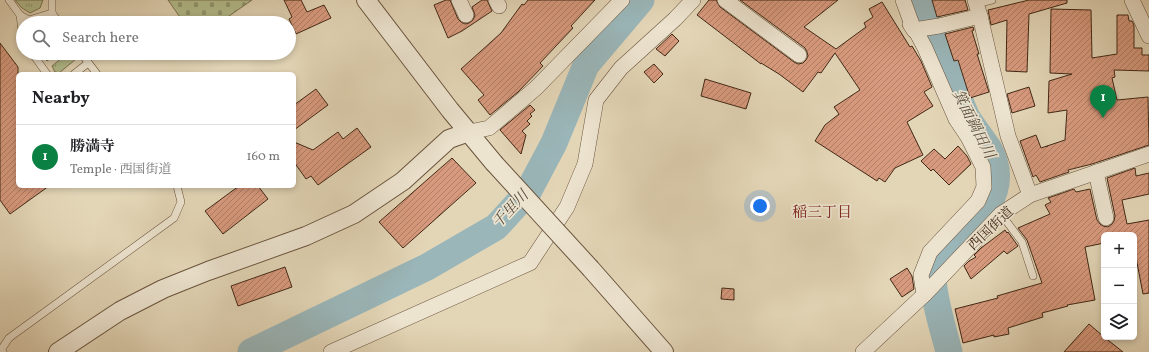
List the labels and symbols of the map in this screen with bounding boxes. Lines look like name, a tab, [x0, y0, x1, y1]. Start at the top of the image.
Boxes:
pin: 1	[1090, 85, 1116, 118]
water label: 箕面鍋田川	[946, 86, 1000, 165]
water label: 千里川	[488, 185, 535, 234]
your location	[750, 196, 770, 216]
district label: 稲三丁目	[792, 203, 852, 224]
street label: 西国街道	[964, 203, 1018, 255]

